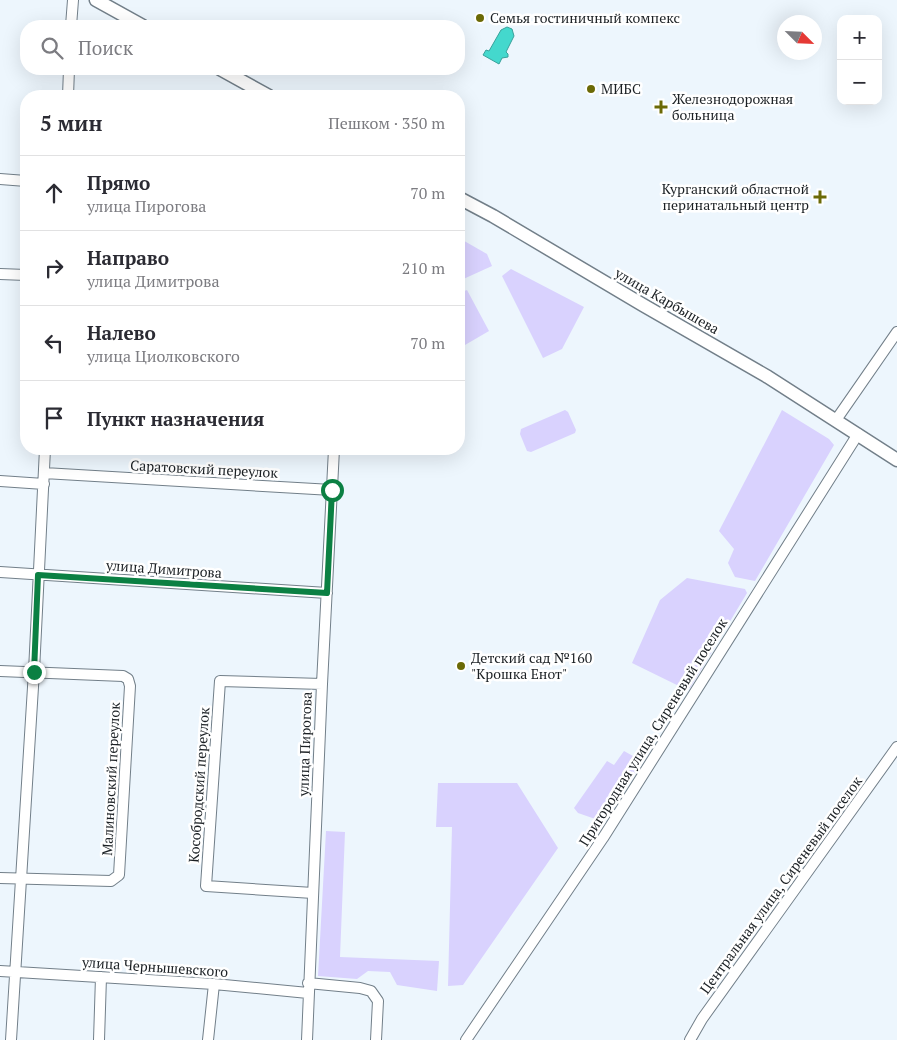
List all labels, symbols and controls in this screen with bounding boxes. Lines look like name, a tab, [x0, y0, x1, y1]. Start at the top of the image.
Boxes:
place label: Семья гостиничный компекс	[490, 8, 680, 27]
marker: Семья гостиничный компекс	[474, 12, 486, 24]
north arrow	[777, 15, 822, 60]
map controls	[837, 15, 882, 105]
button: +	[837, 15, 882, 60]
search box	[20, 20, 465, 75]
icon: search	[38, 34, 66, 62]
text: Поиск	[78, 35, 133, 60]
button: −	[837, 60, 882, 105]
place label: МИБС	[601, 79, 641, 98]
marker: МИБС	[585, 83, 597, 95]
place label: Железнодорожная больница	[672, 89, 793, 124]
marker: Железнодорожная больница	[654, 100, 668, 114]
text: 5 мин	[40, 109, 102, 137]
text: Пешком · 350 m	[328, 112, 445, 134]
text: Прямо	[87, 170, 150, 195]
icon: ahead	[40, 179, 68, 207]
place label: Курганский областной перинатальный центр	[662, 179, 809, 214]
text: 70 m	[410, 182, 445, 204]
marker: Курганский областной перинатальный центр	[813, 190, 827, 204]
text: улица Пирогова	[87, 195, 206, 217]
text: Направо	[87, 245, 169, 270]
icon: right	[40, 254, 68, 282]
text: 210 m	[402, 257, 445, 279]
street label: улица Карбышева	[611, 263, 723, 338]
text: улица Димитрова	[87, 270, 220, 292]
text: Налево	[87, 320, 156, 345]
icon: left	[40, 329, 68, 357]
text: 70 m	[410, 332, 445, 354]
text: улица Циолковского	[87, 345, 240, 367]
icon: arrive	[40, 404, 68, 432]
text: Пункт назначения	[87, 406, 264, 431]
street label: Саратовский переулок	[130, 455, 279, 482]
route start	[321, 479, 344, 502]
street label: улица Димитрова	[104, 555, 223, 582]
street label: Пригородная улица, Сиреневый поселок	[574, 614, 731, 849]
place label: Детский сад №160 "Крошка Енот"	[471, 648, 592, 683]
marker: Детский сад №160 "Крошка Енот"	[455, 660, 467, 672]
route end	[23, 661, 46, 684]
street label: улица Пирогова	[293, 691, 316, 798]
street label: Малиновский переулок	[97, 701, 124, 856]
street label: Кособродский переулок	[184, 706, 213, 863]
street label: Центральная улица, Сиреневый поселок	[695, 772, 866, 997]
street label: улица Чернышевского	[80, 952, 229, 981]

